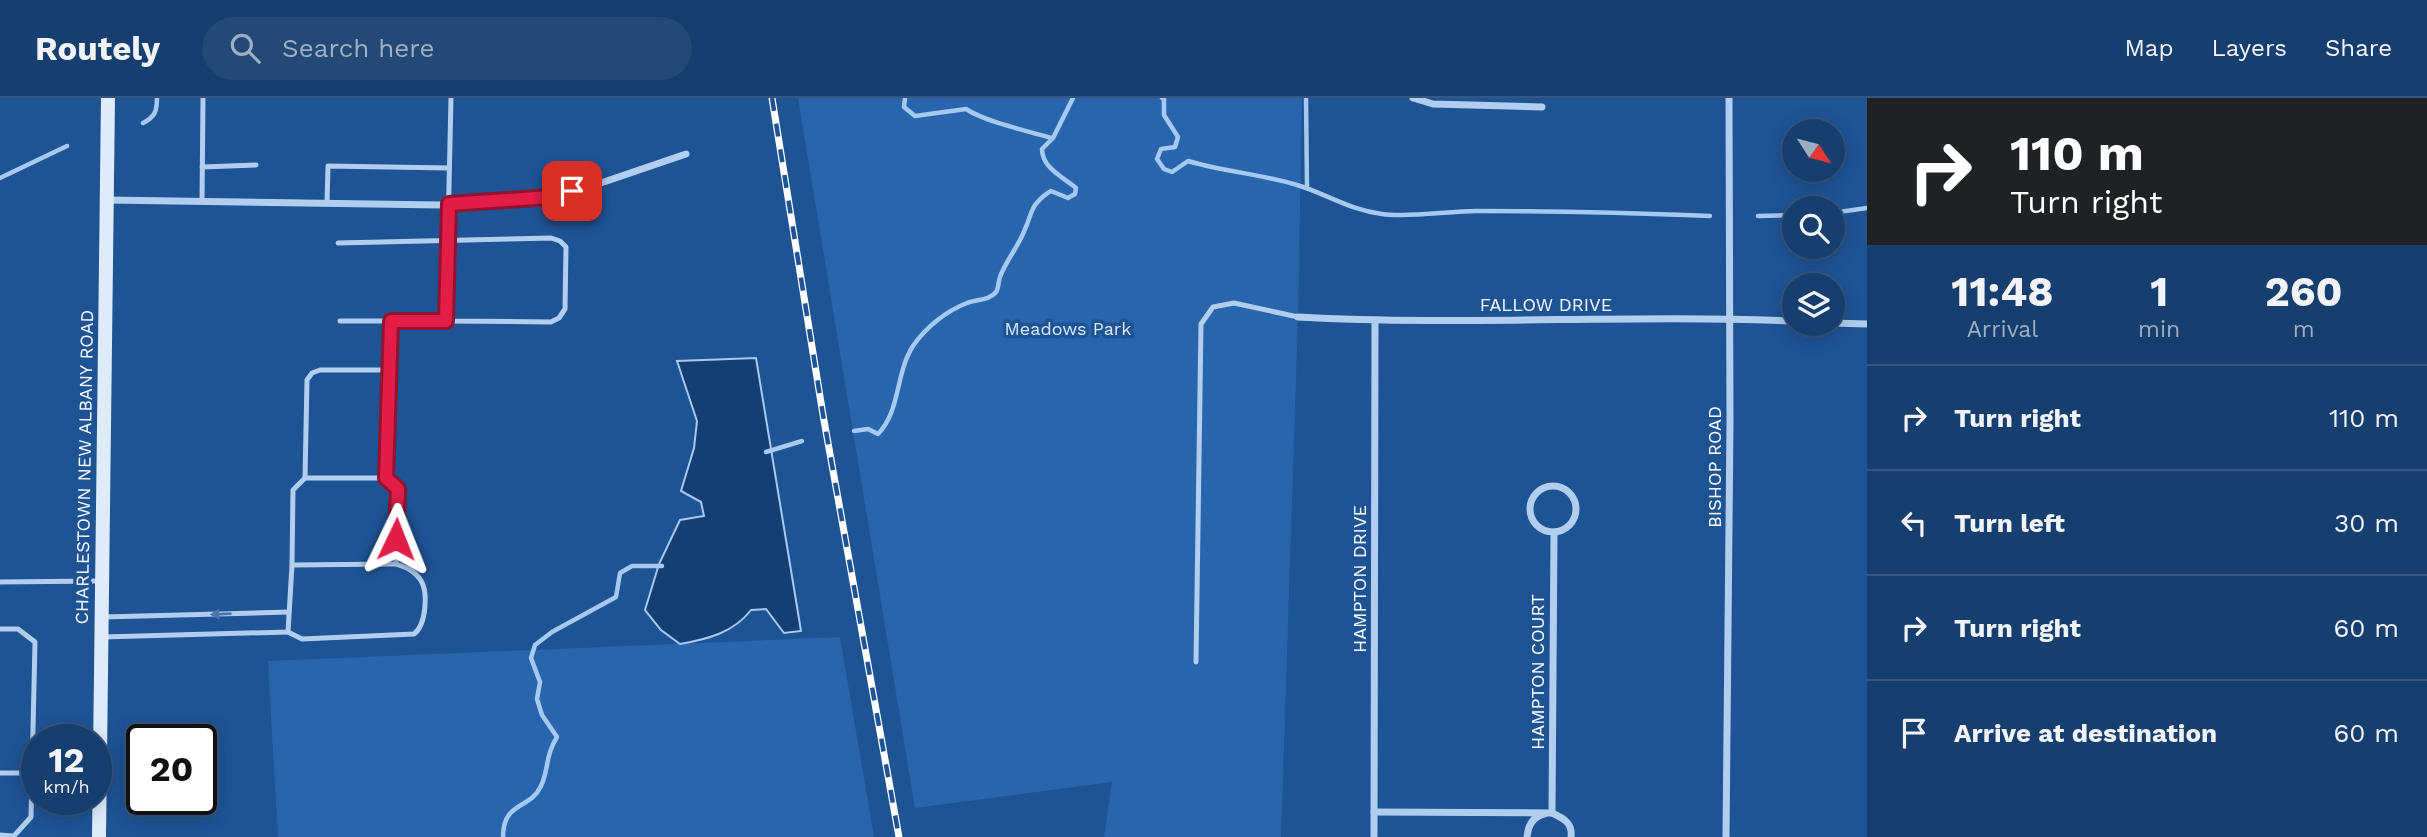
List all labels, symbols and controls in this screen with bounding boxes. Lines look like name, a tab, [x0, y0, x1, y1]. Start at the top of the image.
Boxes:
search box	[202, 17, 692, 80]
text: Routely	[35, 29, 160, 68]
icon: search	[226, 29, 264, 67]
text: Search here	[282, 33, 434, 63]
text: Map	[2125, 34, 2173, 62]
text: Layers	[2211, 34, 2287, 62]
text: Share	[2325, 34, 2392, 62]
north arrow	[1782, 119, 1844, 182]
map controls	[1782, 119, 1845, 336]
text: 110 m	[2010, 124, 2144, 182]
icon: right	[1895, 126, 1986, 217]
pin	[542, 161, 602, 221]
icon: arrive	[553, 172, 591, 210]
text: Turn right	[2010, 183, 2162, 221]
button: search	[1782, 196, 1845, 259]
text: 11:48	[1951, 267, 2054, 316]
text: 1	[2150, 267, 2168, 316]
text: 260	[2265, 267, 2343, 316]
button: layers	[1782, 273, 1845, 336]
street label: FALLOW DRIVE	[1480, 294, 1612, 315]
street label: CHARLESTOWN NEW ALBANY ROAD	[71, 309, 97, 625]
text: Arrival	[1967, 316, 2038, 343]
text: min	[2138, 316, 2180, 343]
text: m	[2293, 316, 2315, 343]
park label: Meadows Park	[1005, 318, 1131, 339]
icon: right	[1895, 399, 1933, 437]
text: Turn right	[1954, 403, 2081, 433]
text: 110 m	[2329, 403, 2399, 433]
street label: BISHOP ROAD	[1704, 406, 1725, 528]
position arrow	[359, 502, 433, 576]
icon: left	[1895, 504, 1933, 542]
street label: HAMPTON DRIVE	[1349, 505, 1370, 653]
text: Turn left	[1954, 508, 2065, 538]
text: 30 m	[2334, 508, 2399, 538]
street label: HAMPTON COURT	[1527, 594, 1548, 750]
one-way arrow	[210, 608, 232, 619]
icon: right	[1895, 609, 1933, 647]
text: Turn right	[1954, 613, 2081, 643]
text: 60 m	[2333, 613, 2399, 643]
icon: arrive	[1895, 714, 1933, 752]
text: Arrive at destination	[1954, 718, 2217, 748]
text: 60 m	[2333, 718, 2399, 748]
speed limit sign: 20	[126, 724, 217, 815]
text: 12	[49, 739, 84, 781]
text: km/h	[43, 776, 90, 797]

